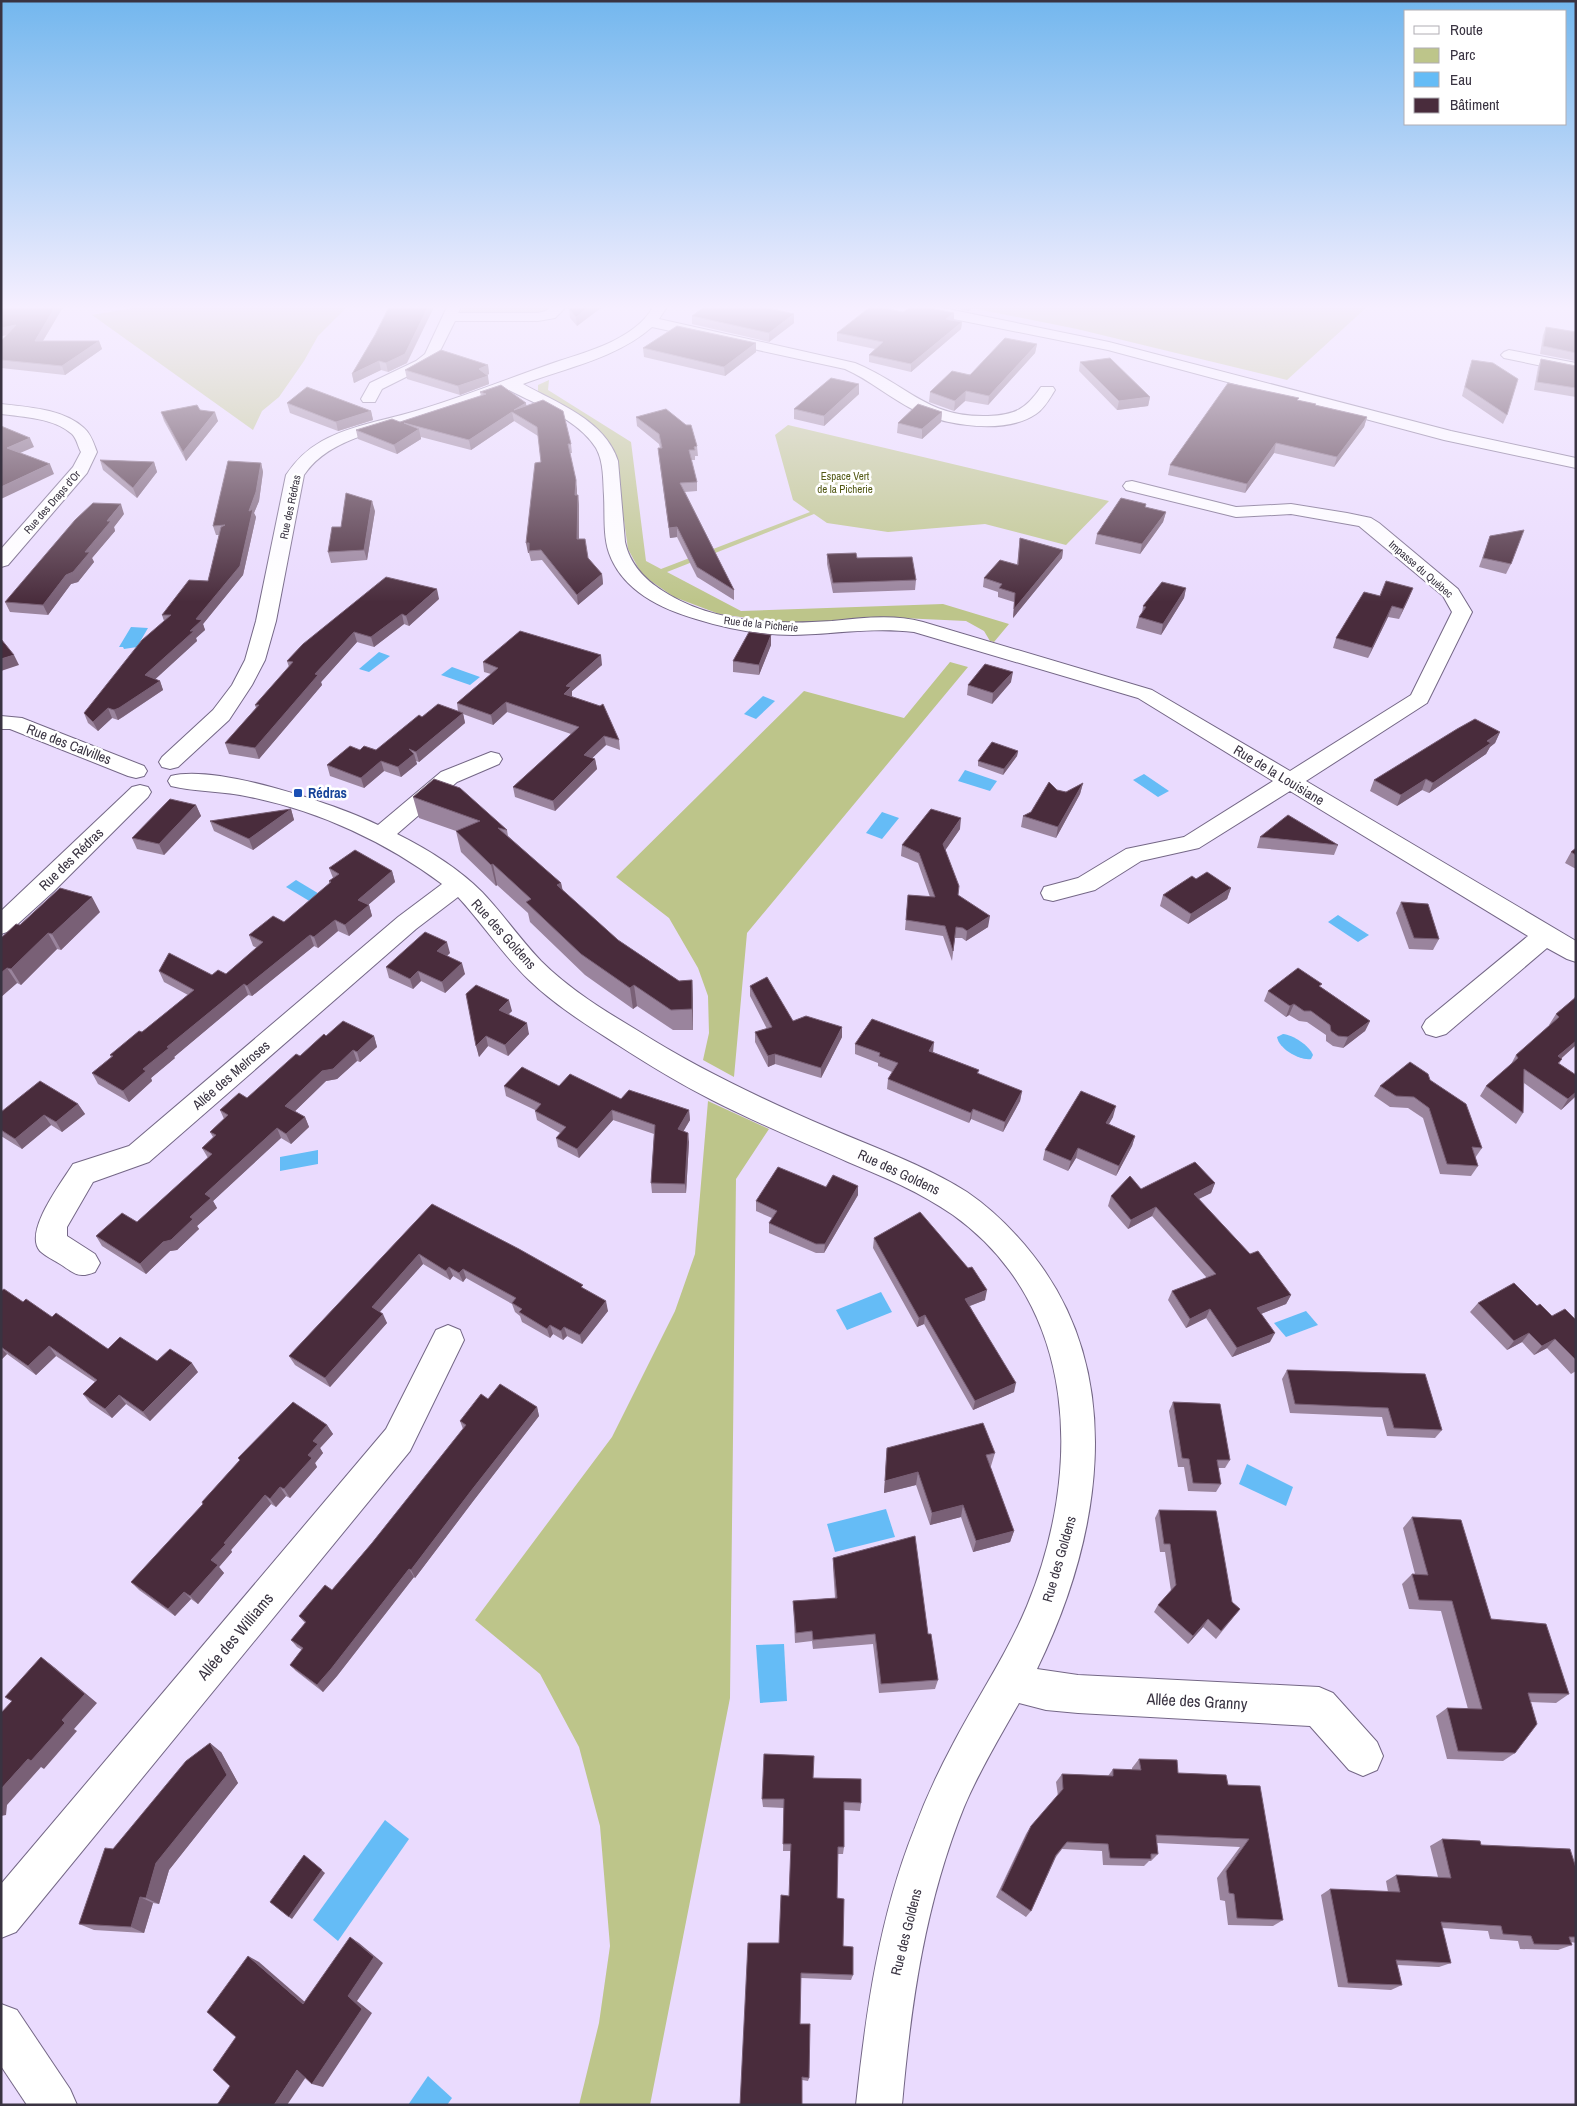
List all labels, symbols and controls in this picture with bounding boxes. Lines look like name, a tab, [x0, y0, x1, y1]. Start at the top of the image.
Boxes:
legend	[1404, 10, 1567, 125]
text: Route	[1450, 19, 1483, 40]
text: Parc	[1450, 44, 1475, 65]
text: Eau	[1450, 69, 1472, 90]
text: Bâtiment	[1450, 94, 1500, 115]
street label: Rue des Draps d'Or	[21, 467, 83, 537]
park label: Espace Vert de la Picherie	[817, 469, 873, 496]
street label: Rue des Rédras	[276, 473, 304, 540]
street label: Impasse du Québec	[1386, 537, 1456, 601]
street label: Rue de la Picherie	[723, 613, 799, 635]
street label: Rue des Calvilles	[24, 720, 114, 768]
street label: Rue de la Louisiane	[1230, 741, 1328, 809]
place label: Rédras	[308, 784, 347, 802]
marker: Rédras	[292, 787, 304, 799]
street label: Rue des Rédras	[35, 824, 107, 894]
street label: Rue des Goldens	[468, 895, 541, 973]
street label: Allée des Melroses	[188, 1036, 274, 1114]
street label: Rue des Goldens	[855, 1145, 943, 1199]
street label: Rue des Goldens	[1038, 1514, 1080, 1604]
street label: Allée des Williams	[191, 1588, 278, 1685]
street label: Allée des Granny	[1145, 1687, 1248, 1715]
street label: Rue des Goldens	[887, 1887, 926, 1977]

